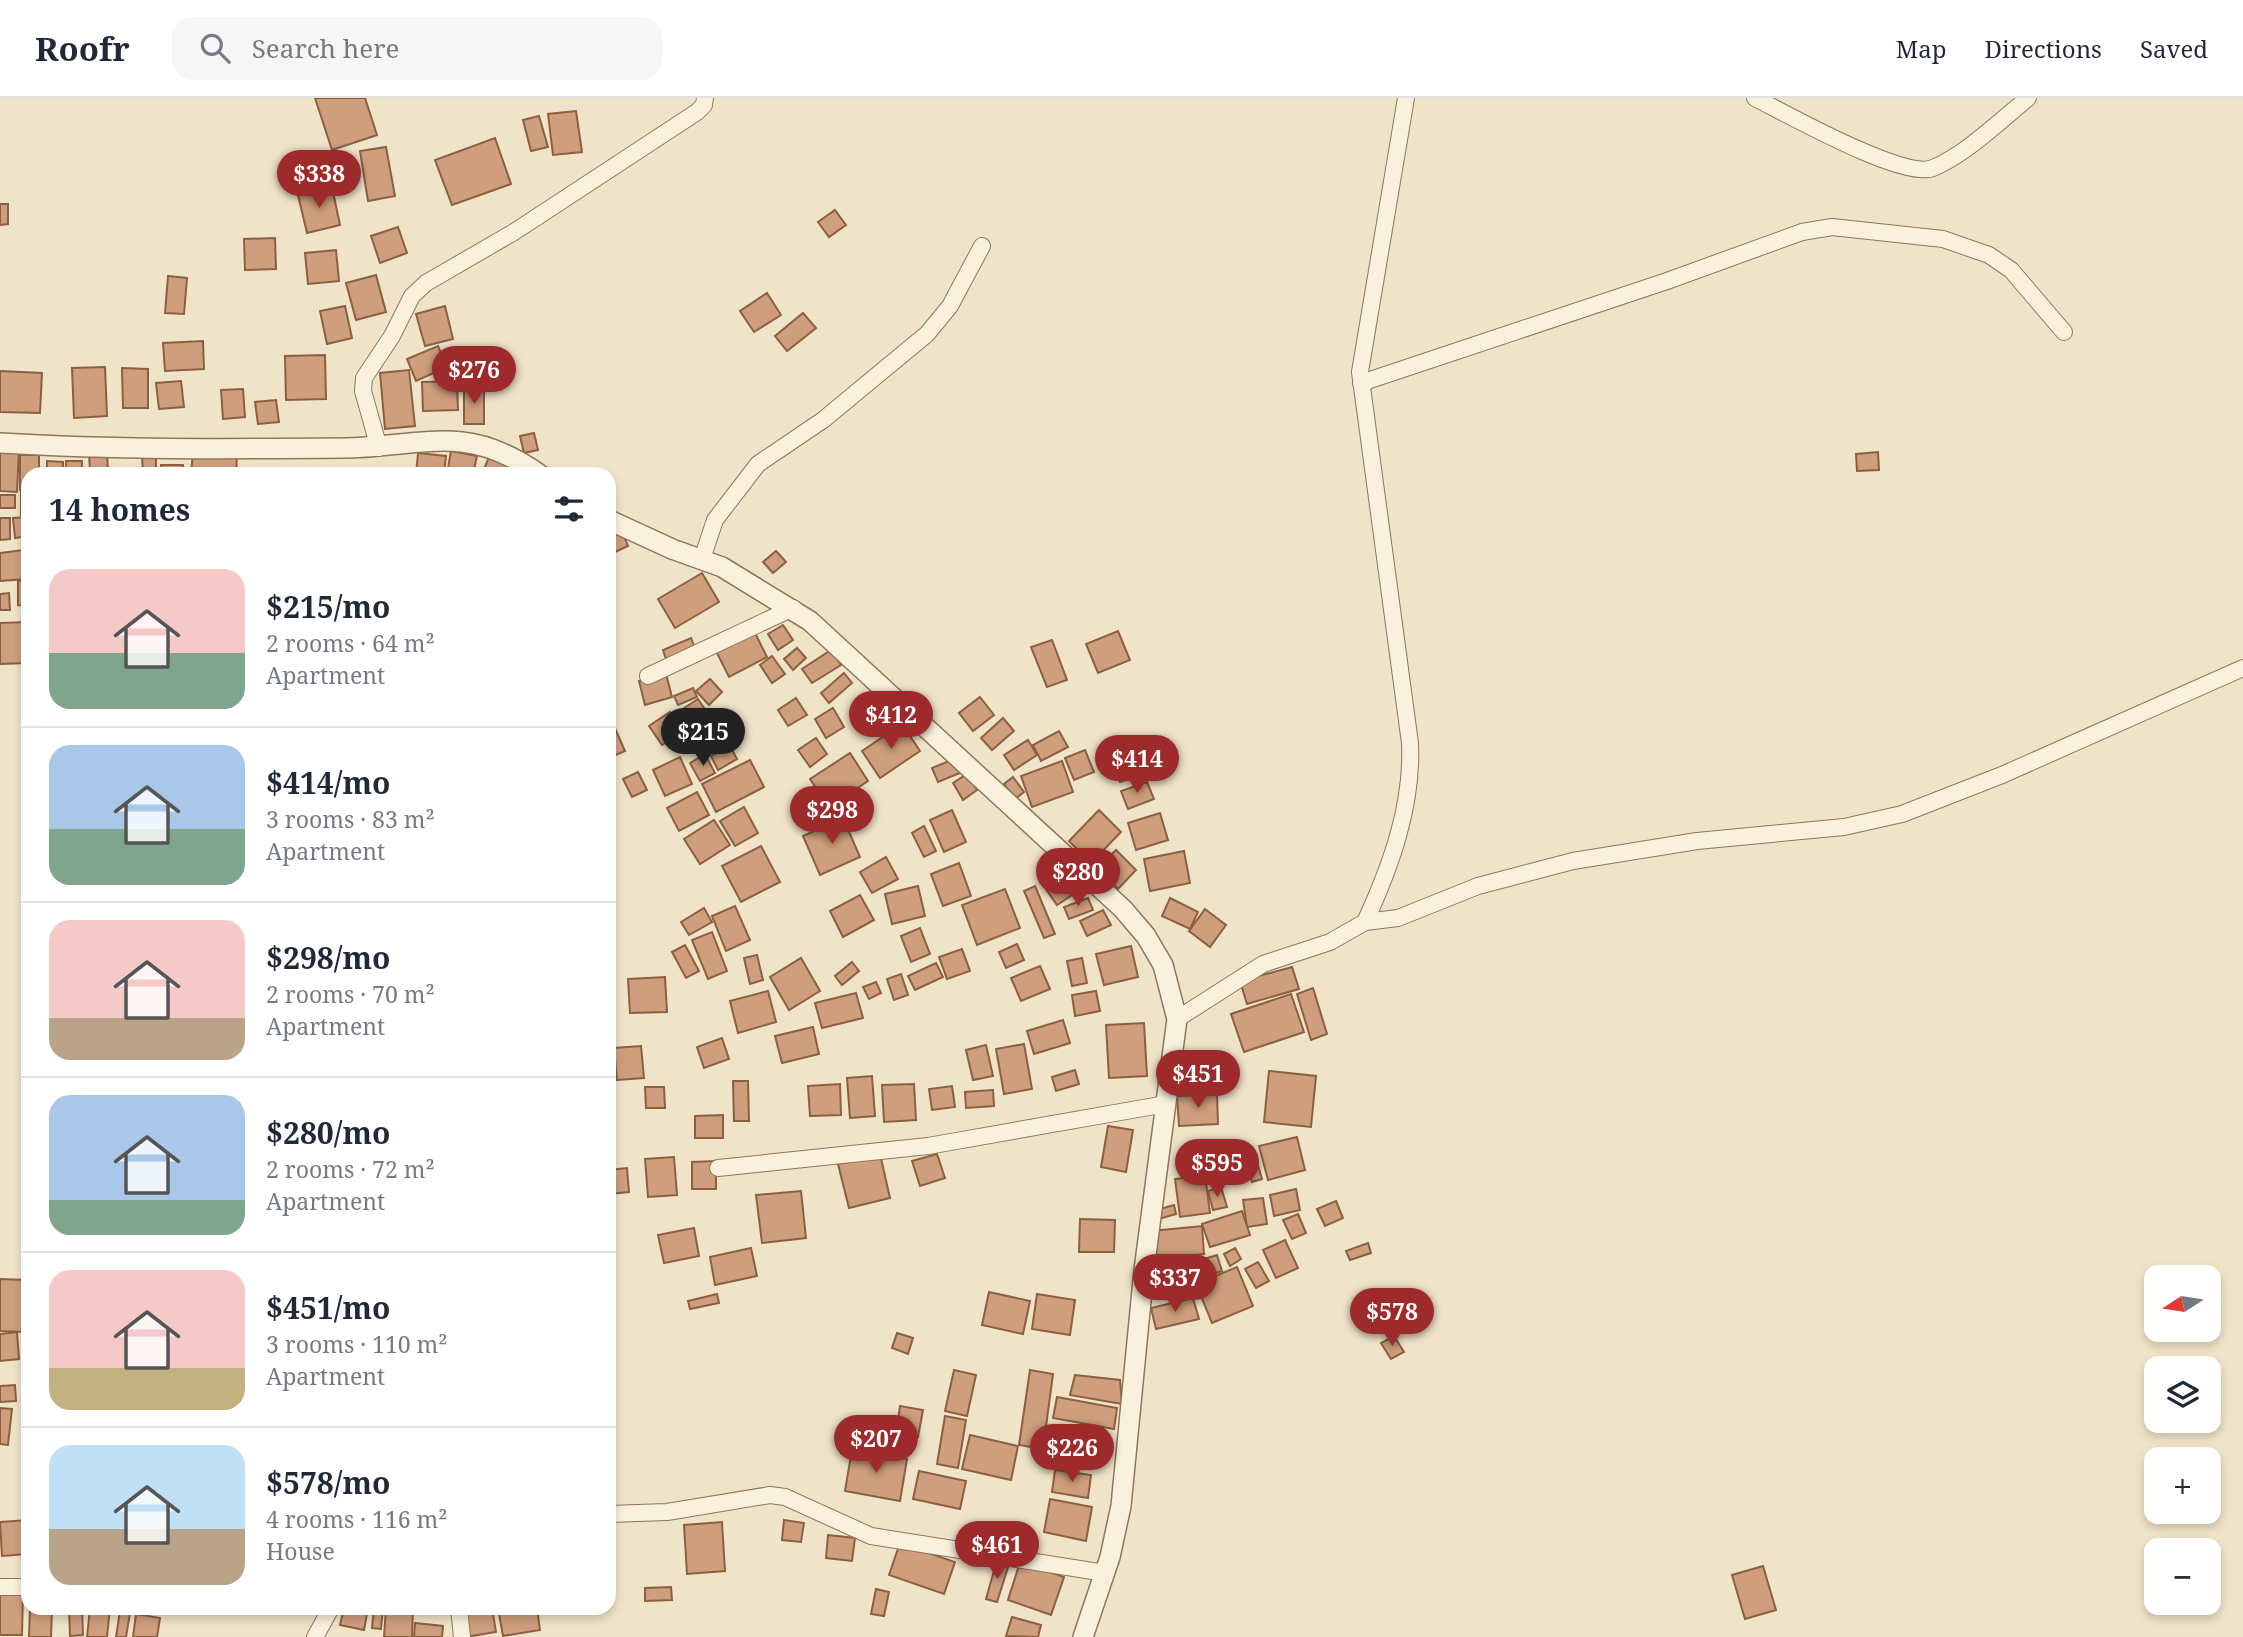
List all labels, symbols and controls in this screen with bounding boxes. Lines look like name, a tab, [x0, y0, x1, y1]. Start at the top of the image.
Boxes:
search box	[172, 17, 662, 80]
text: Roofr	[35, 26, 130, 71]
icon: search	[196, 29, 234, 67]
text: Search here	[252, 30, 399, 66]
text: Map	[1896, 32, 1947, 65]
text: Directions	[1985, 32, 2102, 65]
text: Saved	[2140, 32, 2208, 65]
pin: $338	[278, 150, 360, 210]
text: $338	[293, 157, 345, 189]
pin: $276	[433, 346, 515, 406]
text: $276	[448, 353, 500, 385]
text: 14 homes	[49, 489, 190, 530]
icon: filters	[550, 490, 588, 528]
text: $215/mo	[266, 586, 390, 627]
icon: home	[105, 597, 189, 681]
text: 2 rooms · 64 m²	[266, 627, 435, 659]
text: Apartment	[266, 659, 385, 691]
pin: $412	[850, 692, 932, 751]
text: $412	[865, 698, 917, 730]
pin: $215	[662, 708, 744, 768]
text: $215	[677, 715, 729, 747]
pin: $414	[1096, 736, 1178, 795]
text: $414	[1111, 742, 1163, 774]
text: $414/mo	[266, 762, 390, 803]
icon: home	[105, 773, 189, 857]
pin: $298	[791, 786, 873, 846]
text: $298	[806, 793, 858, 825]
text: 3 rooms · 83 m²	[266, 803, 435, 835]
text: Apartment	[266, 835, 385, 867]
pin: $280	[1037, 848, 1119, 908]
text: $280	[1052, 855, 1104, 887]
text: $298/mo	[266, 937, 390, 978]
icon: home	[105, 948, 189, 1032]
text: 2 rooms · 70 m²	[266, 978, 435, 1010]
text: Apartment	[266, 1010, 385, 1042]
pin: $451	[1157, 1051, 1239, 1110]
text: $451	[1172, 1057, 1224, 1089]
text: $280/mo	[266, 1112, 390, 1153]
icon: home	[105, 1123, 189, 1207]
pin: $595	[1176, 1140, 1258, 1199]
text: $595	[1191, 1146, 1243, 1178]
text: 2 rooms · 72 m²	[266, 1153, 435, 1185]
text: Apartment	[266, 1185, 385, 1217]
pin: $337	[1134, 1254, 1216, 1314]
text: $337	[1149, 1261, 1201, 1293]
north arrow	[2144, 1265, 2221, 1342]
map controls	[2144, 1265, 2221, 1615]
text: $451/mo	[266, 1287, 390, 1328]
pin: $578	[1351, 1288, 1433, 1348]
text: $578	[1366, 1295, 1418, 1327]
icon: home	[105, 1298, 189, 1382]
text: 3 rooms · 110 m²	[266, 1328, 448, 1360]
button: layers	[2144, 1356, 2221, 1433]
text: Apartment	[266, 1360, 385, 1392]
pin: $207	[835, 1416, 917, 1475]
text: $207	[850, 1422, 902, 1454]
pin: $226	[1031, 1424, 1113, 1484]
text: $226	[1046, 1431, 1098, 1463]
button: +	[2144, 1447, 2221, 1524]
text: $578/mo	[266, 1462, 390, 1503]
icon: home	[105, 1473, 189, 1557]
text: 4 rooms · 116 m²	[266, 1503, 448, 1535]
pin: $461	[956, 1522, 1038, 1581]
text: $461	[971, 1528, 1023, 1560]
text: House	[266, 1535, 335, 1567]
button: −	[2144, 1538, 2221, 1615]

